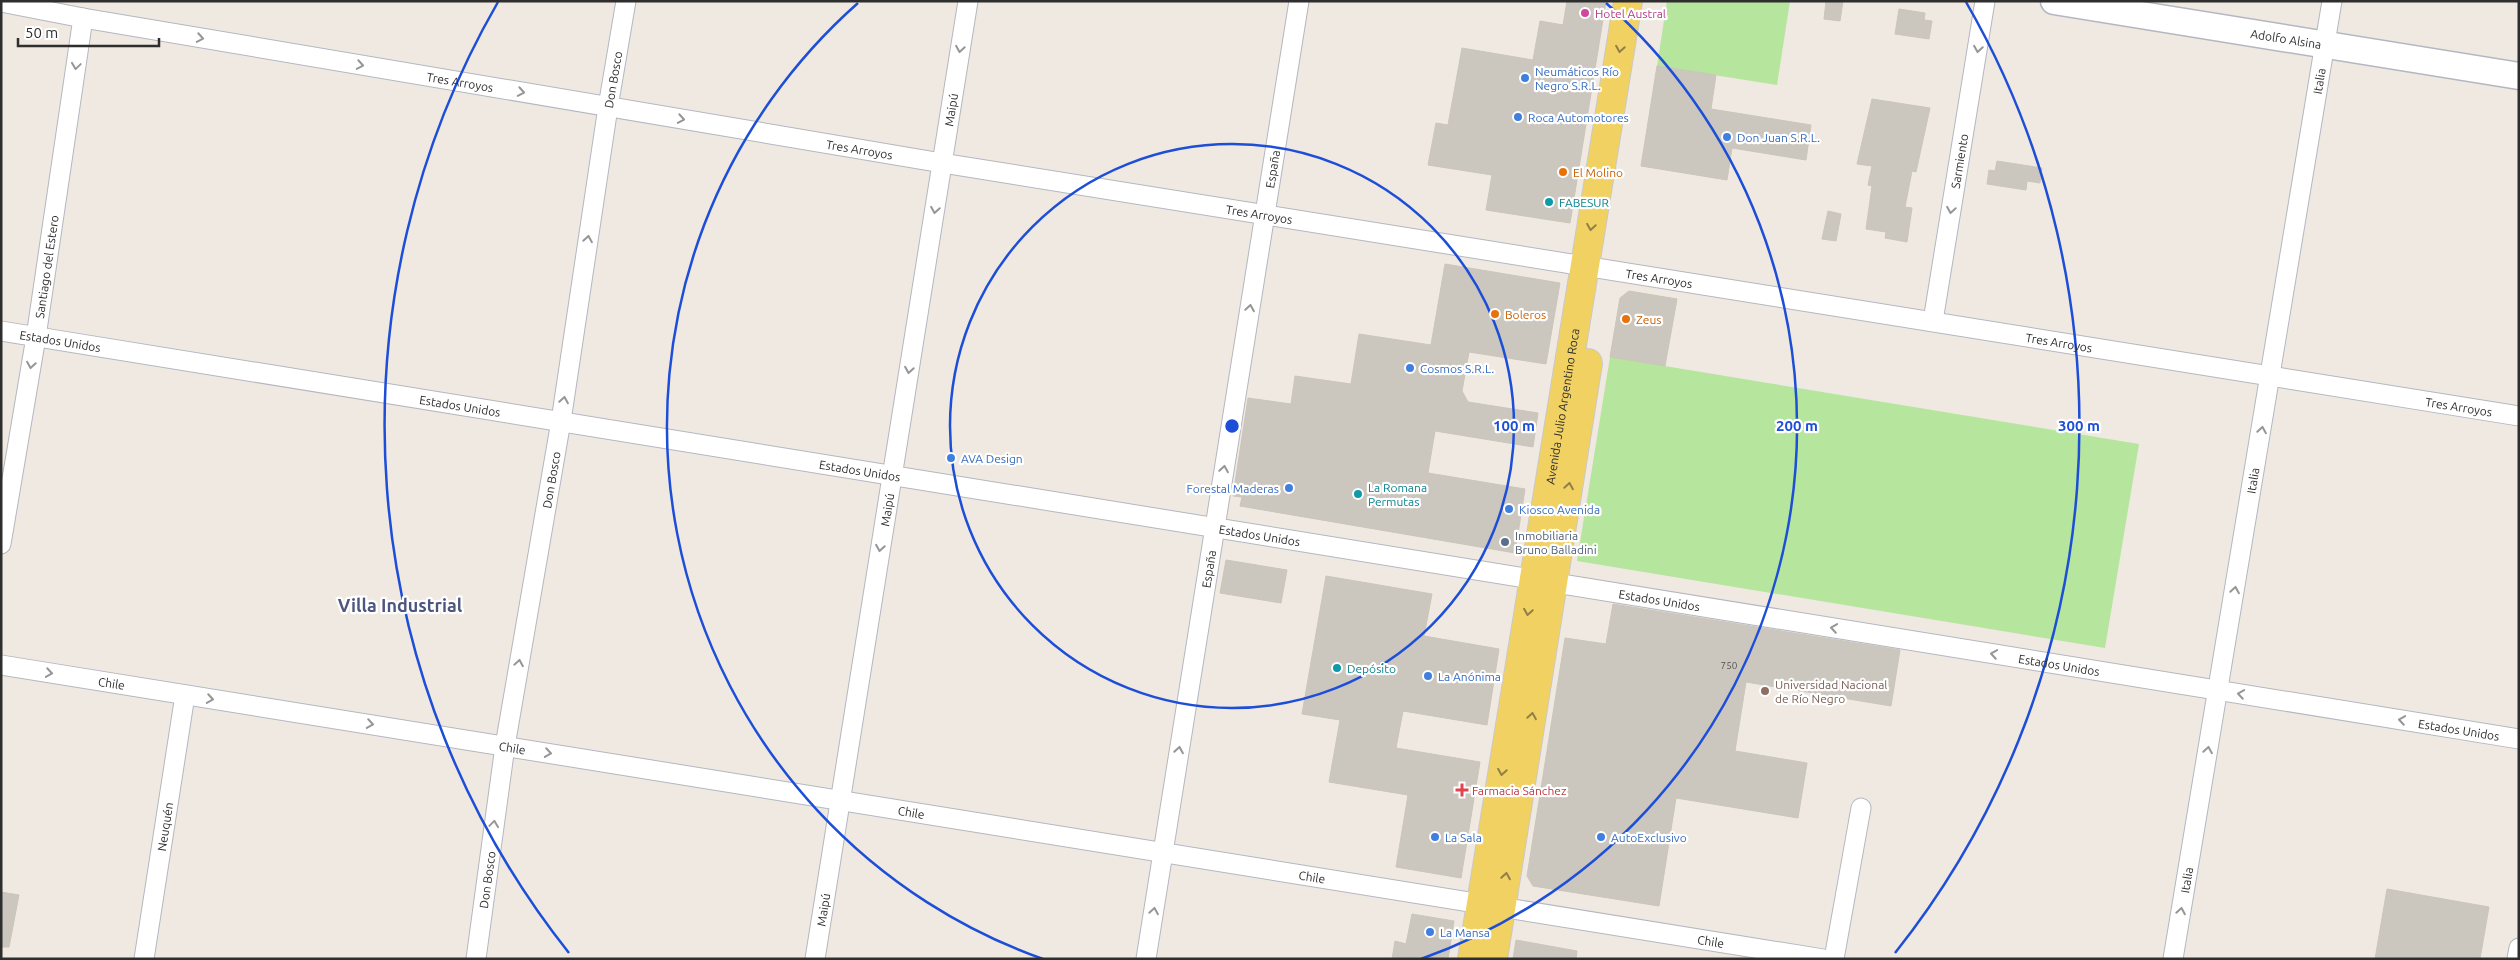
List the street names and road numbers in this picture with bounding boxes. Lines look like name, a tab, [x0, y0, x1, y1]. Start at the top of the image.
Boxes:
street label: Adolfo Alsina	[2250, 26, 2322, 51]
street label: Don Bosco	[601, 50, 624, 109]
street label: Italia	[2310, 67, 2327, 95]
street label: Tres Arroyos	[426, 70, 494, 94]
street label: Maipú	[942, 92, 960, 127]
street label: Sarmiento	[1948, 133, 1970, 190]
street label: Tres Arroyos	[825, 137, 894, 161]
street label: España	[1263, 149, 1282, 189]
street label: Tres Arroyos	[1225, 202, 1294, 226]
street label: Santiago del Estero	[32, 214, 60, 319]
street label: Tres Arroyos	[1625, 266, 1693, 290]
street label: Avenida Julio Argentino Roca	[1543, 327, 1581, 485]
street label: Estados Unidos	[19, 328, 102, 354]
street label: Tres Arroyos	[2025, 330, 2093, 354]
street label: Estados Unidos	[418, 392, 502, 418]
street label: Tres Arroyos	[2425, 395, 2493, 418]
street label: Don Bosco	[540, 450, 562, 509]
street label: Estados Unidos	[818, 457, 901, 483]
street label: Italia	[2244, 467, 2261, 495]
street label: Maipú	[878, 492, 896, 527]
street label: Estados Unidos	[1218, 522, 1301, 548]
street label: España	[1199, 549, 1218, 589]
street label: Estados Unidos	[1618, 587, 1701, 613]
street label: Estados Unidos	[2018, 652, 2101, 677]
street label: Chile	[97, 674, 126, 691]
street label: Estados Unidos	[2417, 716, 2501, 742]
street label: Chile	[498, 739, 527, 756]
street label: Neuquén	[154, 801, 175, 852]
street label: Chile	[897, 803, 926, 820]
street label: Don Bosco	[476, 850, 497, 909]
street label: Italia	[2178, 866, 2195, 894]
street label: Chile	[1298, 868, 1326, 885]
street label: Maipú	[814, 892, 832, 927]
street label: Chile	[1697, 932, 1725, 949]

